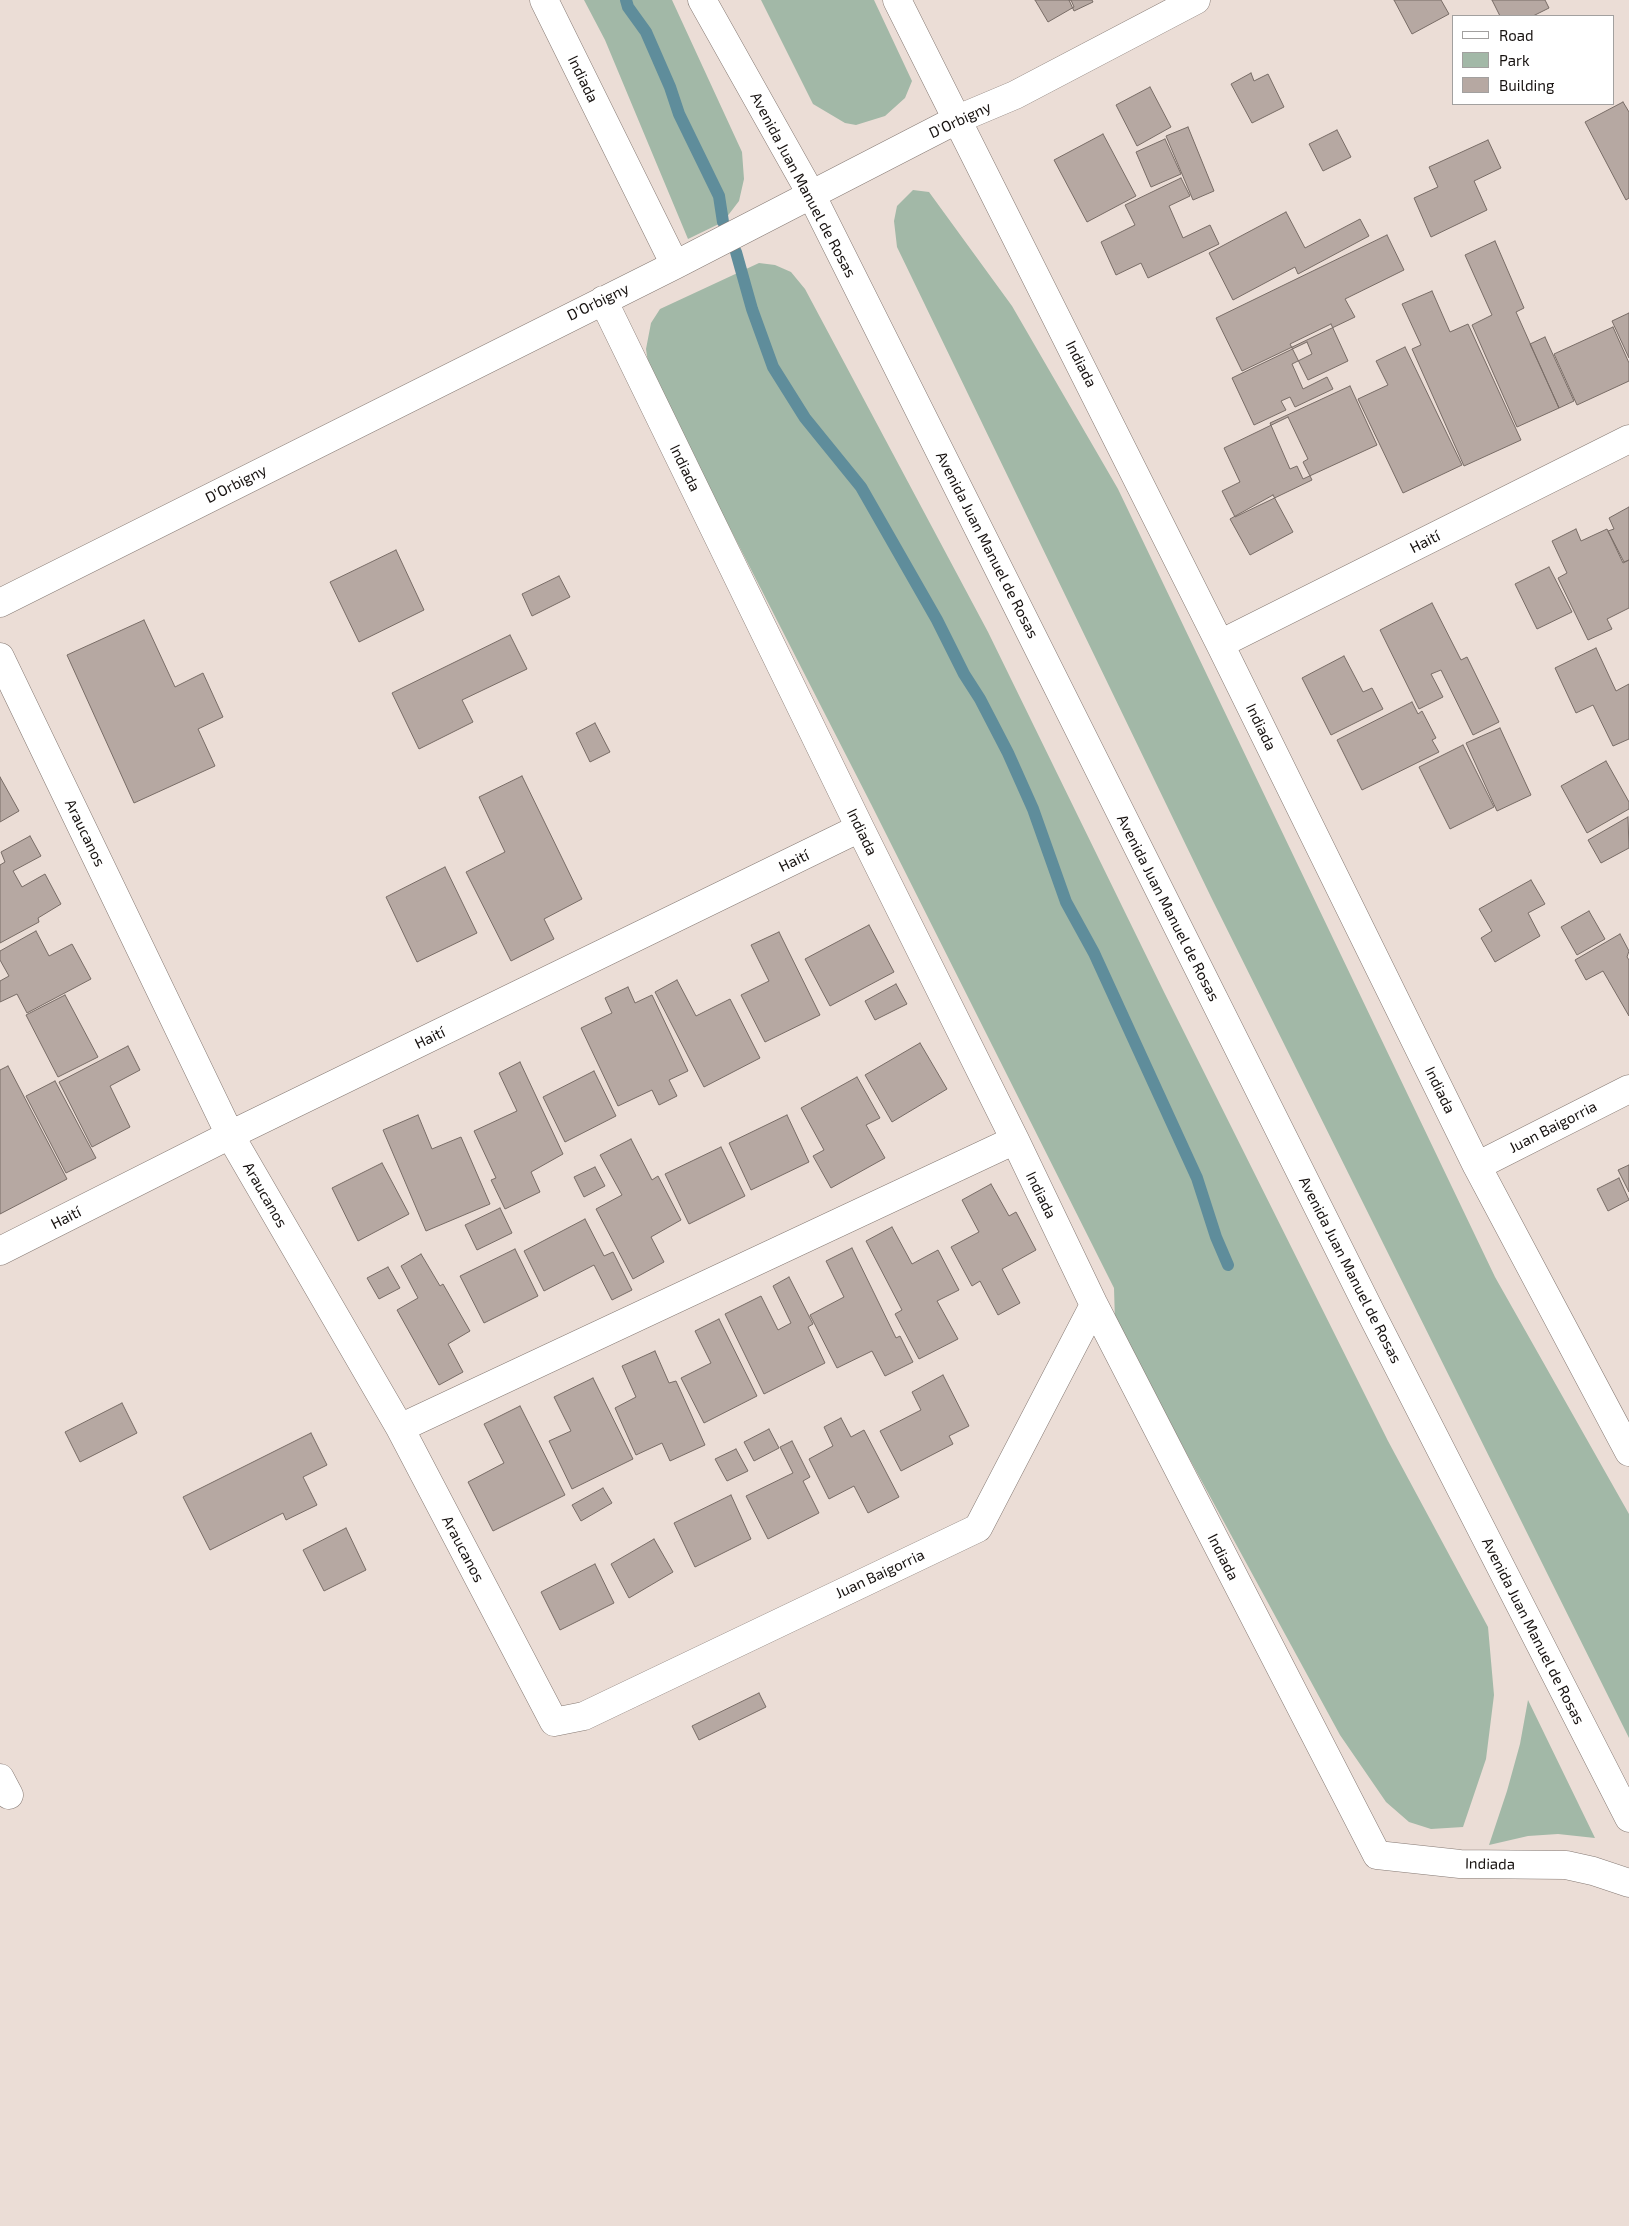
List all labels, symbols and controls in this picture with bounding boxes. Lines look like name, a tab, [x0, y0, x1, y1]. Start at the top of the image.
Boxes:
legend	[1452, 15, 1614, 105]
text: Road	[1499, 26, 1534, 44]
text: Park	[1499, 51, 1530, 69]
street label: Indiada	[564, 53, 602, 105]
text: Building	[1499, 76, 1554, 94]
street label: Avenida Juan Manuel de Rosas	[746, 89, 860, 281]
street label: D'Orbigny	[926, 98, 994, 142]
street label: D'Orbigny	[564, 279, 632, 325]
street label: Indiada	[1062, 338, 1100, 390]
street label: Indiada	[666, 442, 704, 494]
street label: Avenida Juan Manuel de Rosas	[932, 449, 1042, 641]
street label: D'Orbigny	[202, 461, 270, 507]
street label: Haití	[1407, 527, 1443, 557]
street label: Indiada	[1242, 701, 1280, 753]
street label: Araucanos	[61, 796, 109, 870]
street label: Indiada	[843, 806, 881, 858]
street label: Avenida Juan Manuel de Rosas	[1113, 812, 1223, 1004]
street label: Haití	[776, 846, 812, 876]
street label: Haití	[412, 1023, 448, 1053]
street label: Indiada	[1421, 1064, 1459, 1116]
street label: Juan Baigorria	[1506, 1097, 1600, 1157]
street label: Araucanos	[239, 1159, 291, 1231]
street label: Indiada	[1022, 1169, 1060, 1221]
street label: Avenida Juan Manuel de Rosas	[1295, 1174, 1405, 1366]
street label: Haití	[48, 1203, 84, 1233]
street label: Araucanos	[438, 1513, 488, 1585]
street label: Indiada	[1204, 1531, 1242, 1583]
street label: Avenida Juan Manuel de Rosas	[1478, 1535, 1588, 1727]
street label: Juan Baigorria	[833, 1546, 927, 1602]
street label: Indiada	[1465, 1855, 1515, 1873]

